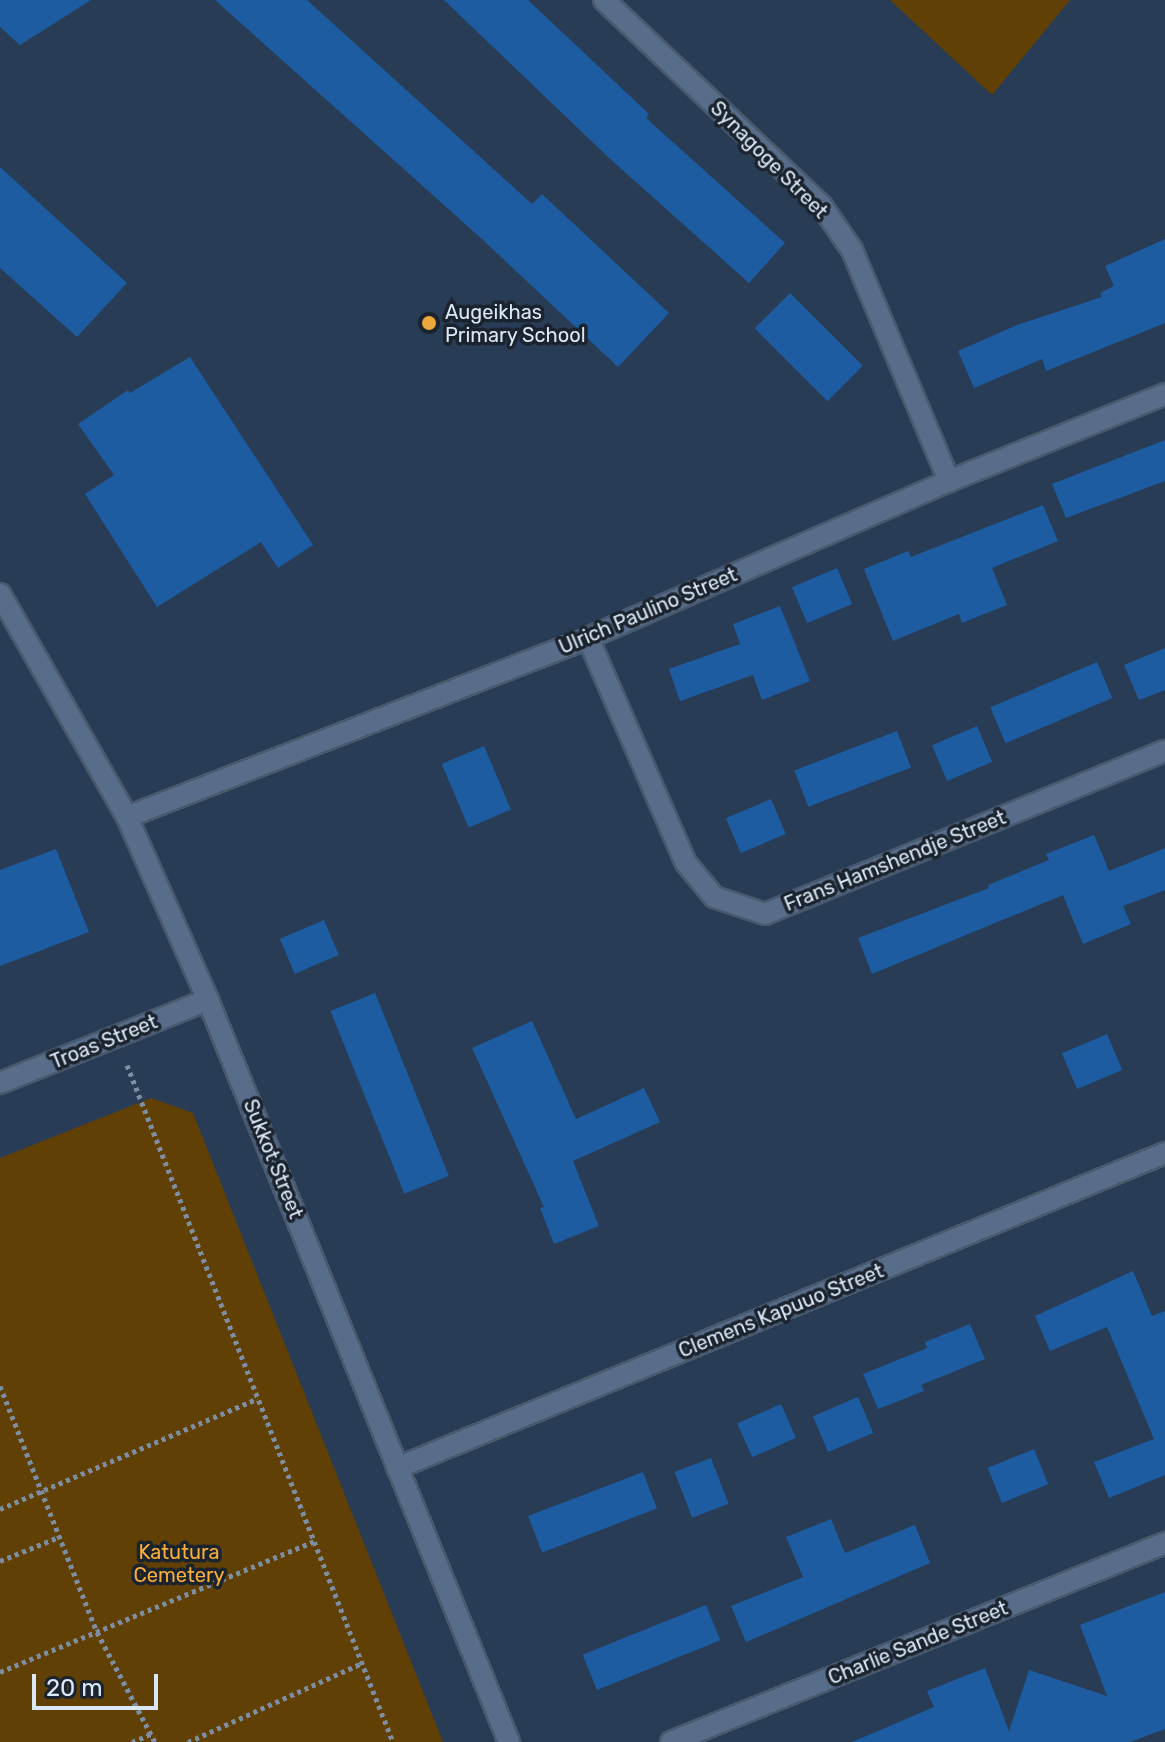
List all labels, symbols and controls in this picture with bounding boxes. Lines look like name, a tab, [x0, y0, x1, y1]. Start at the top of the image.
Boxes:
street label: Synagoge Street	[705, 96, 833, 224]
place label: Augeikhas Primary School	[445, 300, 586, 347]
marker: Augeikhas Primary School	[420, 314, 438, 332]
street label: Ulrich Paulino Street	[555, 563, 741, 659]
street label: Frans Hamshendje Street	[781, 806, 1009, 916]
street label: Troas Street	[47, 1010, 161, 1074]
street label: Sukkot Street	[238, 1096, 308, 1222]
street label: Clemens Kapuuo Street	[675, 1259, 887, 1363]
park label: Katutura Cemetery	[133, 1540, 225, 1587]
street label: Charlie Sande Street	[825, 1596, 1011, 1690]
scale bar	[36, 1658, 162, 1708]
text: 20 m	[46, 1674, 103, 1702]

